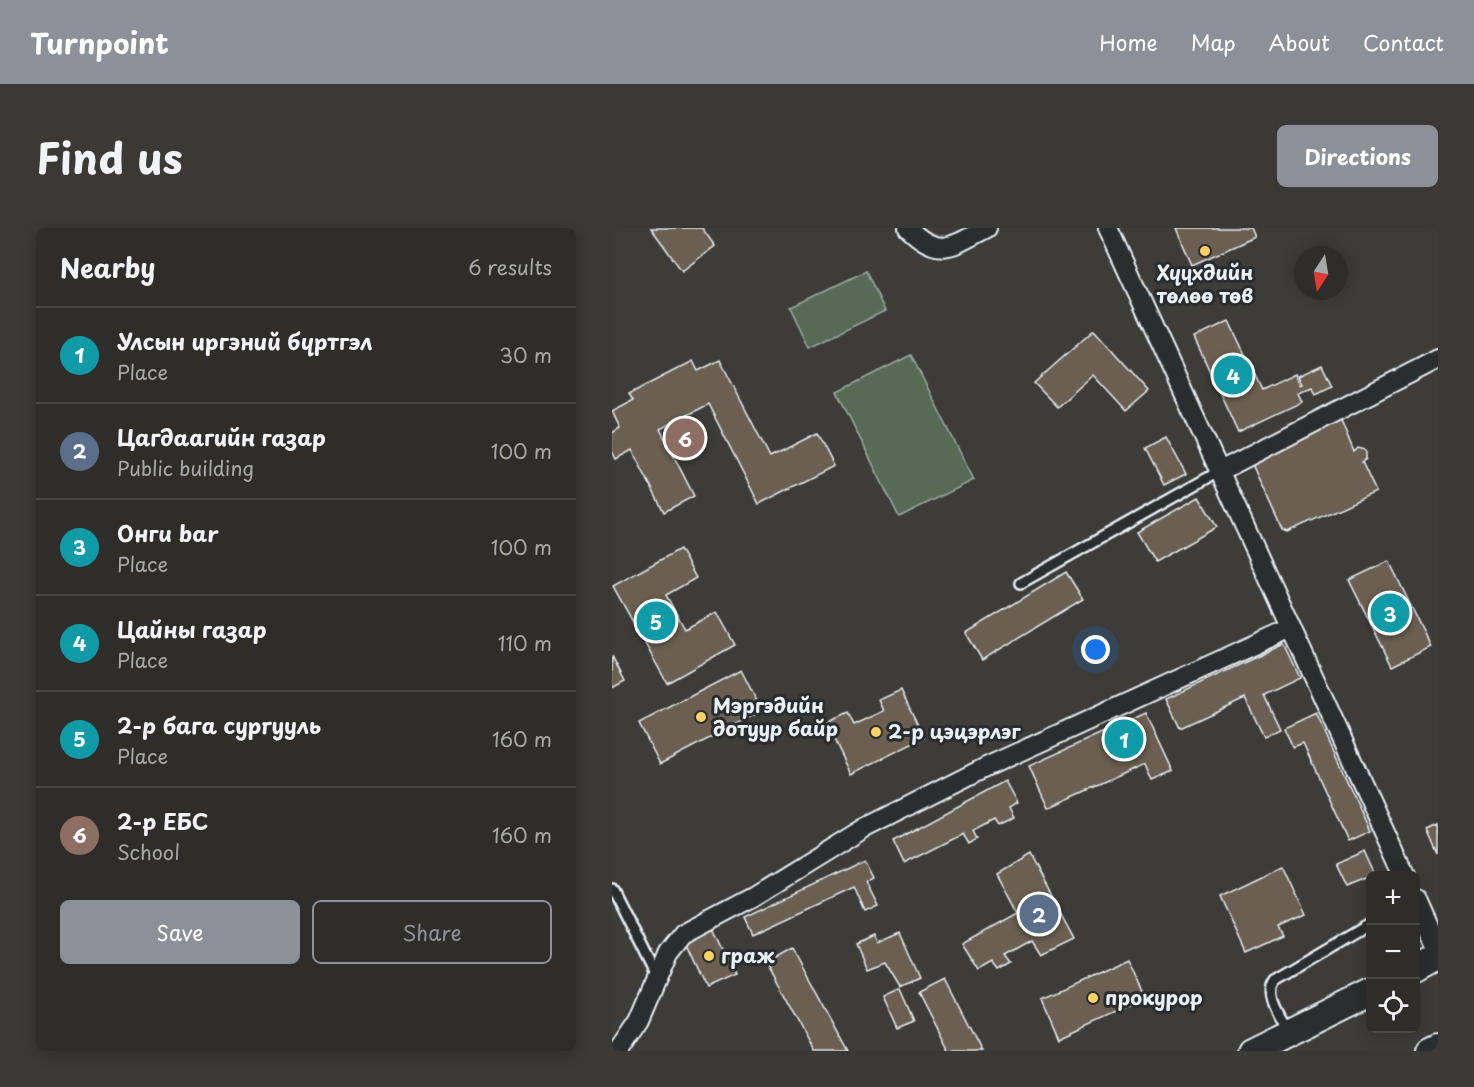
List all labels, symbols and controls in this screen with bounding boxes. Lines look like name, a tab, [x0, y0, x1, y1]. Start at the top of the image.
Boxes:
text: Turnpoint	[30, 21, 169, 64]
text: Home	[1099, 26, 1158, 58]
text: Map	[1191, 26, 1236, 58]
text: About	[1269, 26, 1330, 58]
text: Contact	[1363, 26, 1444, 58]
text: Find us	[36, 125, 183, 188]
button: Directions	[1277, 125, 1438, 187]
marker: Хүүхдийн төлөө төв	[1198, 244, 1212, 258]
north arrow	[1294, 246, 1348, 300]
text: Nearby	[60, 248, 155, 287]
text: 6 results	[468, 252, 552, 282]
place label: Хүүхдийн төлөө төв	[1156, 257, 1253, 310]
text: Улсын иргэний бүртгэл	[117, 324, 373, 357]
text: 1	[75, 340, 84, 370]
text: 30 m	[499, 340, 552, 370]
pin: 4	[1214, 352, 1252, 398]
text: Place	[117, 357, 168, 387]
pin: 6	[666, 416, 704, 460]
text: Цагдаагийн газар	[117, 420, 326, 453]
text: 2	[72, 436, 87, 466]
text: 100 m	[491, 436, 552, 466]
text: Public building	[117, 453, 254, 483]
text: Онги bar	[117, 516, 219, 549]
text: 3	[73, 532, 86, 562]
text: 100 m	[491, 532, 552, 562]
text: Place	[117, 549, 168, 579]
pin: 3	[1370, 590, 1410, 636]
pin: 5	[636, 598, 675, 644]
text: Цайны газар	[117, 612, 266, 645]
text: 4	[73, 628, 86, 658]
text: 110 m	[498, 628, 552, 658]
your location	[1081, 635, 1110, 664]
text: Place	[117, 645, 168, 675]
place label: Мэргэдийн дотуур байр	[713, 690, 838, 743]
text: 2-р бага сургууль	[117, 708, 321, 741]
marker: Мэргэдийн дотуур байр	[694, 710, 708, 724]
place label: 2-р цэцэрлэг	[888, 716, 1021, 746]
pin: 1	[1104, 716, 1144, 762]
text: 5	[73, 724, 86, 754]
text: 160 m	[492, 724, 552, 754]
marker: 2-р цэцэрлэг	[869, 725, 883, 739]
text: Place	[117, 741, 168, 771]
text: 2-р ЕБС	[117, 804, 208, 837]
text: 6	[72, 820, 87, 850]
text: 160 m	[492, 820, 552, 850]
text: School	[117, 837, 180, 867]
map controls	[1366, 871, 1420, 1033]
button: +	[1366, 871, 1420, 925]
pin: 2	[1020, 892, 1058, 936]
button: Save	[60, 900, 300, 964]
button: Share	[312, 900, 552, 964]
button: −	[1366, 925, 1420, 979]
place label: граж	[721, 940, 775, 970]
marker: граж	[702, 949, 716, 963]
button: locate	[1366, 979, 1420, 1033]
place label: прокурор	[1105, 982, 1203, 1012]
marker: прокурор	[1086, 991, 1100, 1005]

